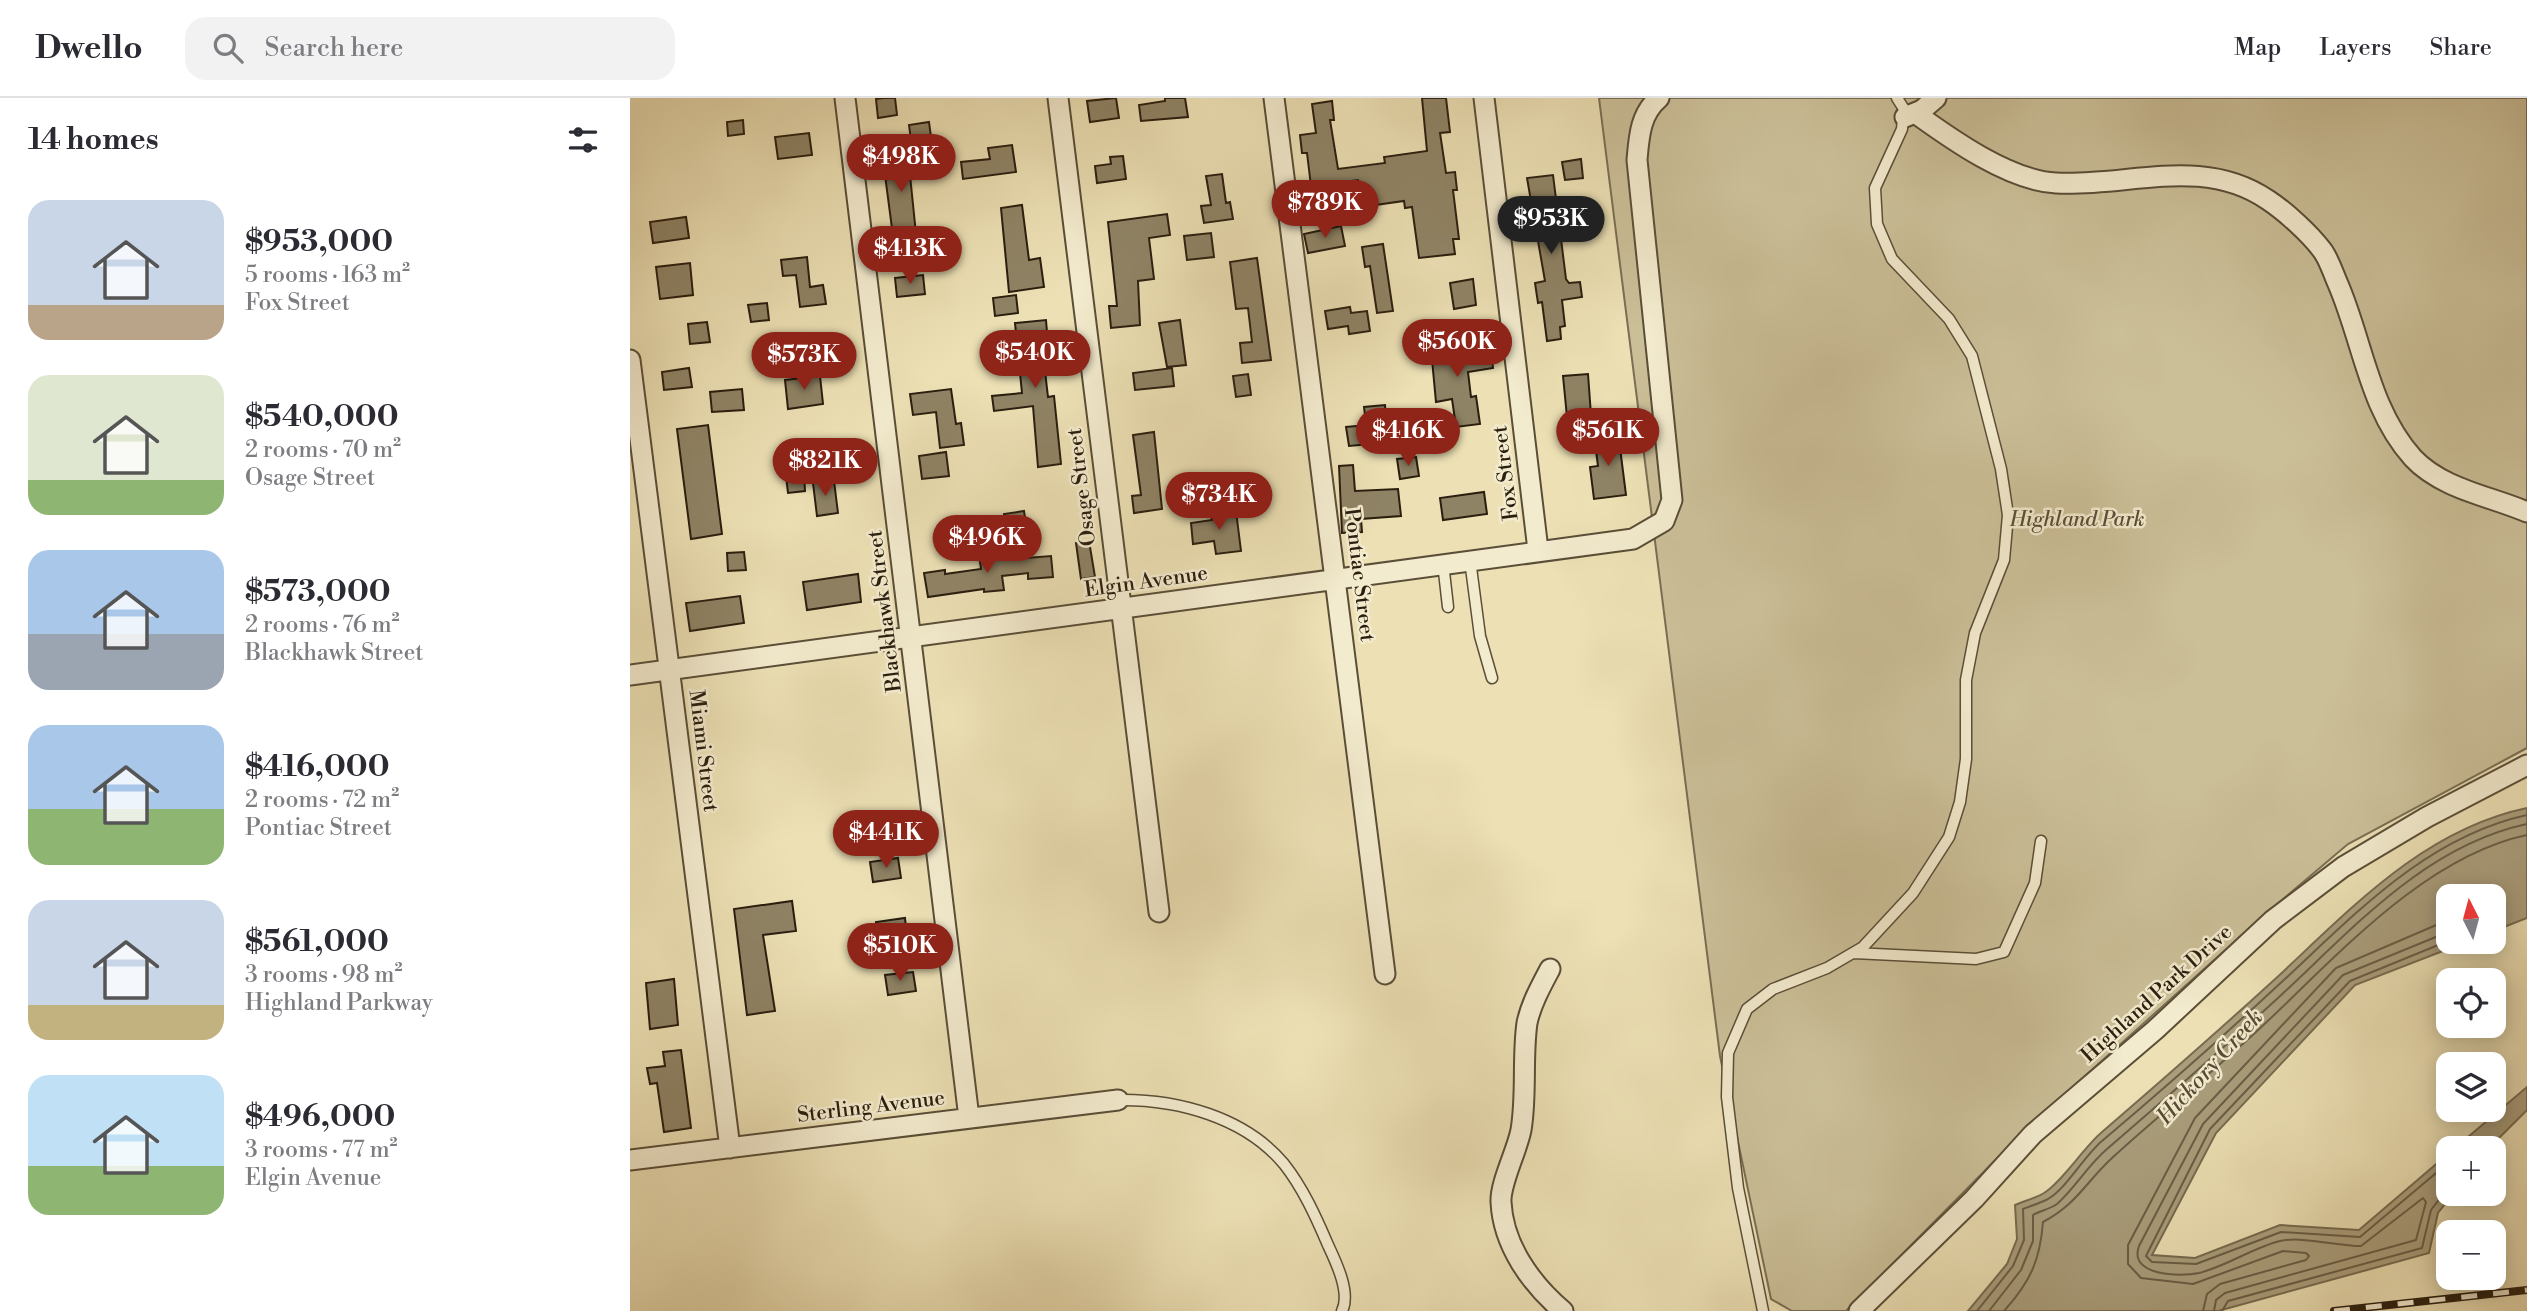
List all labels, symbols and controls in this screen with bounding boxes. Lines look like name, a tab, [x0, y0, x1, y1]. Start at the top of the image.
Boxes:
search box	[185, 17, 675, 80]
text: Dwello	[35, 28, 143, 69]
icon: search	[209, 29, 247, 67]
text: Search here	[265, 32, 403, 64]
text: Map	[2234, 33, 2281, 63]
text: Layers	[2319, 33, 2391, 63]
text: Share	[2429, 33, 2492, 63]
text: 14 homes	[28, 121, 159, 159]
icon: filters	[564, 121, 602, 159]
pin: $498K	[852, 134, 950, 194]
text: $498K	[863, 143, 939, 171]
pin: $789K	[1276, 180, 1374, 240]
text: $789K	[1288, 189, 1362, 217]
pin: $953K	[1502, 197, 1600, 256]
text: $953K	[1514, 205, 1588, 233]
text: $953,000	[245, 223, 393, 261]
pin: $413K	[861, 226, 959, 286]
icon: home	[84, 228, 168, 312]
text: $413K	[874, 235, 946, 263]
text: 5 rooms · 163 m²	[245, 261, 410, 289]
text: Fox Street	[245, 289, 350, 317]
pin: $560K	[1408, 320, 1506, 379]
text: $560K	[1418, 328, 1496, 356]
pin: $540K	[986, 330, 1084, 390]
pin: $573K	[755, 332, 853, 392]
text: $540K	[995, 339, 1075, 367]
text: $573K	[768, 341, 840, 369]
text: $540,000	[245, 398, 398, 436]
icon: home	[84, 403, 168, 487]
pin: $416K	[1359, 408, 1457, 468]
pin: $561K	[1559, 408, 1657, 468]
text: $416K	[1372, 417, 1444, 445]
text: $561K	[1572, 417, 1644, 445]
street label: Fox Street	[1487, 423, 1525, 522]
street label: Osage Street	[1062, 426, 1102, 548]
text: 2 rooms · 70 m²	[245, 436, 401, 464]
pin: $821K	[776, 438, 874, 498]
text: $821K	[789, 447, 861, 475]
text: Osage Street	[245, 464, 375, 492]
pin: $734K	[1170, 472, 1268, 532]
text: $734K	[1181, 481, 1257, 509]
street label: Pontiac Street	[1338, 507, 1380, 644]
park label: Highland Park	[2009, 507, 2144, 533]
pin: $496K	[938, 516, 1036, 575]
text: $496K	[949, 524, 1025, 552]
street label: Blackhawk Street	[862, 528, 908, 694]
street label: Elgin Avenue	[1083, 560, 1209, 604]
text: $573,000	[245, 573, 391, 611]
icon: home	[84, 578, 168, 662]
text: 2 rooms · 76 m²	[245, 611, 400, 639]
text: Blackhawk Street	[245, 639, 423, 667]
street label: Miami Street	[683, 688, 723, 814]
text: $416,000	[245, 748, 389, 786]
icon: home	[84, 753, 168, 837]
text: 2 rooms · 72 m²	[245, 786, 399, 814]
pin: $441K	[837, 810, 935, 870]
text: Pontiac Street	[245, 814, 392, 842]
text: $441K	[849, 819, 923, 847]
north arrow	[2436, 884, 2506, 954]
map controls	[2436, 884, 2506, 1290]
street label: Highland Park Drive	[2076, 919, 2238, 1069]
text: $561,000	[245, 923, 389, 961]
pin: $510K	[851, 924, 949, 983]
icon: home	[84, 928, 168, 1012]
text: $510K	[863, 932, 937, 960]
text: 3 rooms · 98 m²	[245, 961, 402, 989]
button: locate	[2436, 968, 2506, 1038]
text: Highland Parkway	[245, 989, 433, 1017]
water label: Hickory Creek	[2150, 1004, 2269, 1131]
button: layers	[2436, 1052, 2506, 1122]
street label: Sterling Avenue	[796, 1085, 946, 1129]
text: $496,000	[245, 1098, 395, 1136]
icon: home	[84, 1103, 168, 1187]
text: 3 rooms · 77 m²	[245, 1136, 398, 1164]
button: +	[2436, 1136, 2506, 1206]
text: Elgin Avenue	[245, 1164, 381, 1192]
button: −	[2436, 1220, 2506, 1290]

